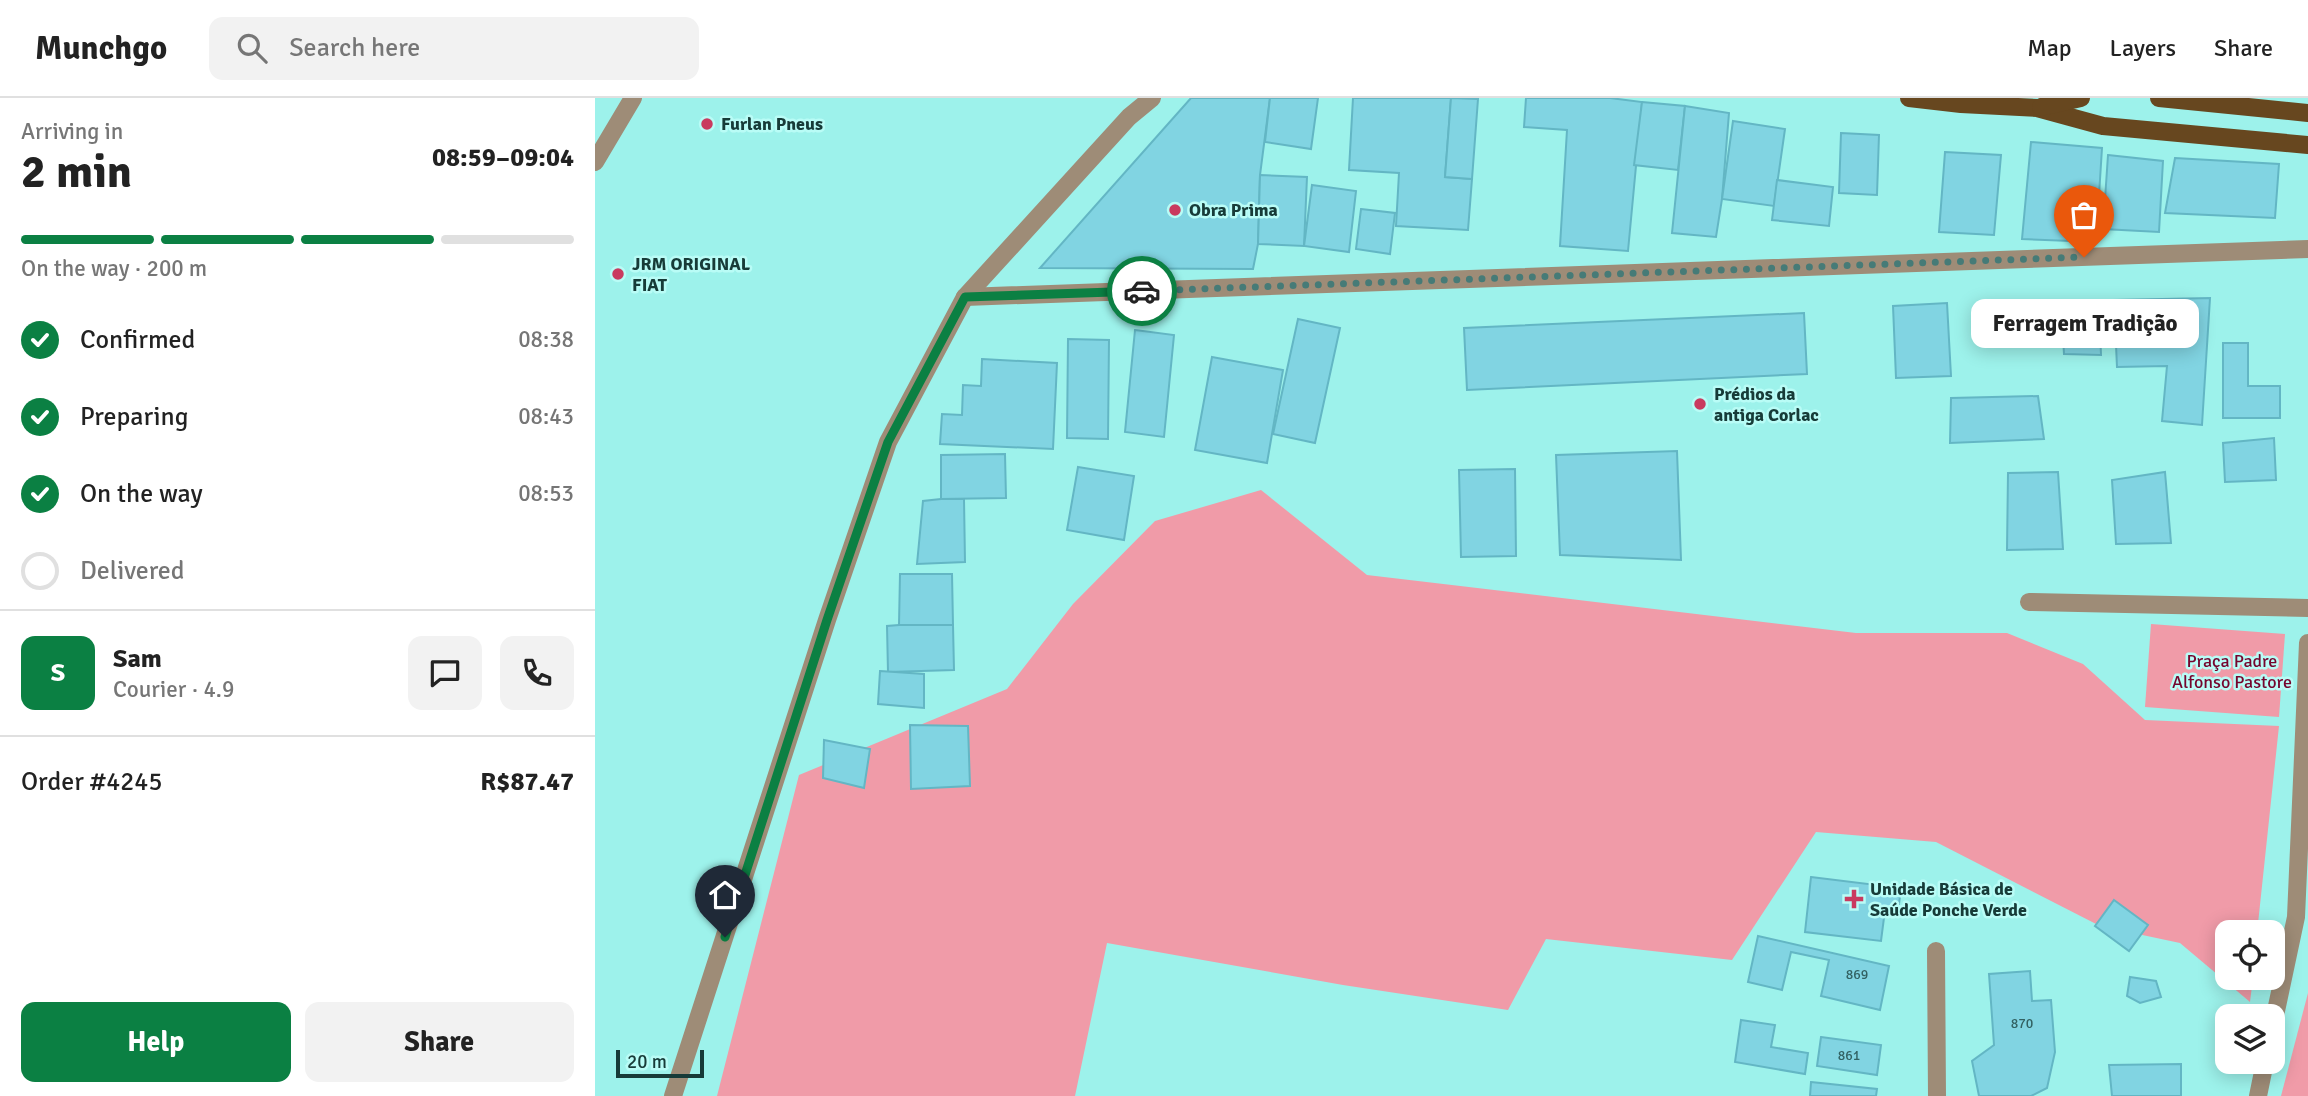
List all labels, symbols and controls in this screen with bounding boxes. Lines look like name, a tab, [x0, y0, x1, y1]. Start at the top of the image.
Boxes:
search box	[209, 17, 699, 80]
text: Munchgo	[35, 28, 167, 69]
icon: search	[233, 29, 271, 67]
text: Search here	[289, 32, 420, 64]
text: Map	[2027, 33, 2072, 63]
text: Layers	[2110, 33, 2176, 63]
text: Share	[2214, 33, 2273, 63]
place label: Furlan Pneus	[721, 113, 823, 135]
marker: Furlan Pneus	[699, 116, 715, 132]
text: Arriving in	[21, 117, 123, 146]
text: 08:59–09:04	[432, 142, 574, 174]
text: 2 min	[21, 144, 132, 200]
pin	[2054, 185, 2114, 257]
icon: bag	[2065, 196, 2103, 234]
place label: Obra Prima	[1189, 199, 1278, 221]
marker: Obra Prima	[1167, 202, 1183, 218]
place label: JRM ORIGINAL FIAT	[632, 253, 751, 296]
text: On the way · 200 m	[21, 254, 207, 283]
courier	[1107, 256, 1177, 326]
marker: JRM ORIGINAL FIAT	[610, 266, 626, 282]
icon: car	[1123, 272, 1161, 310]
callout: Ferragem Tradição	[1970, 299, 2198, 348]
text: Ferragem Tradição	[1992, 309, 2178, 338]
icon: check	[21, 321, 59, 359]
text: Confirmed	[80, 324, 195, 356]
text: 08:38	[518, 325, 574, 354]
place label: Prédios da antiga Corlac	[1714, 383, 1819, 426]
marker: Prédios da antiga Corlac	[1692, 396, 1708, 412]
icon: check	[21, 398, 59, 436]
text: Preparing	[80, 401, 188, 433]
text: 08:43	[518, 402, 574, 431]
icon: check	[21, 475, 59, 513]
text: On the way	[80, 478, 203, 510]
text: 08:53	[518, 479, 574, 508]
text: Delivered	[80, 555, 185, 587]
button: chat	[408, 636, 482, 710]
button: phone	[500, 636, 574, 710]
text: Sam	[113, 643, 162, 675]
park label: Praça Padre Alfonso Pastore	[2172, 650, 2292, 693]
text: S	[51, 657, 65, 689]
text: Courier · 4.9	[113, 675, 234, 704]
text: Order #4245	[21, 766, 162, 798]
text: R$87.47	[480, 766, 574, 798]
pin	[695, 865, 755, 937]
icon: home	[706, 876, 744, 914]
place label: Unidade Básica de Saúde Ponche Verde	[1870, 878, 2027, 921]
marker: Unidade Básica de Saúde Ponche Verde	[1844, 889, 1864, 909]
map controls	[2215, 920, 2285, 1074]
button: locate	[2215, 920, 2285, 990]
house number: 869	[1846, 966, 1868, 983]
button: Help	[21, 1002, 291, 1082]
button: Share	[305, 1002, 574, 1082]
button: layers	[2215, 1004, 2285, 1074]
house number: 870	[2011, 1015, 2033, 1032]
scale bar	[616, 1047, 703, 1079]
house number: 861	[1838, 1047, 1860, 1064]
text: 20 m	[627, 1050, 667, 1074]

